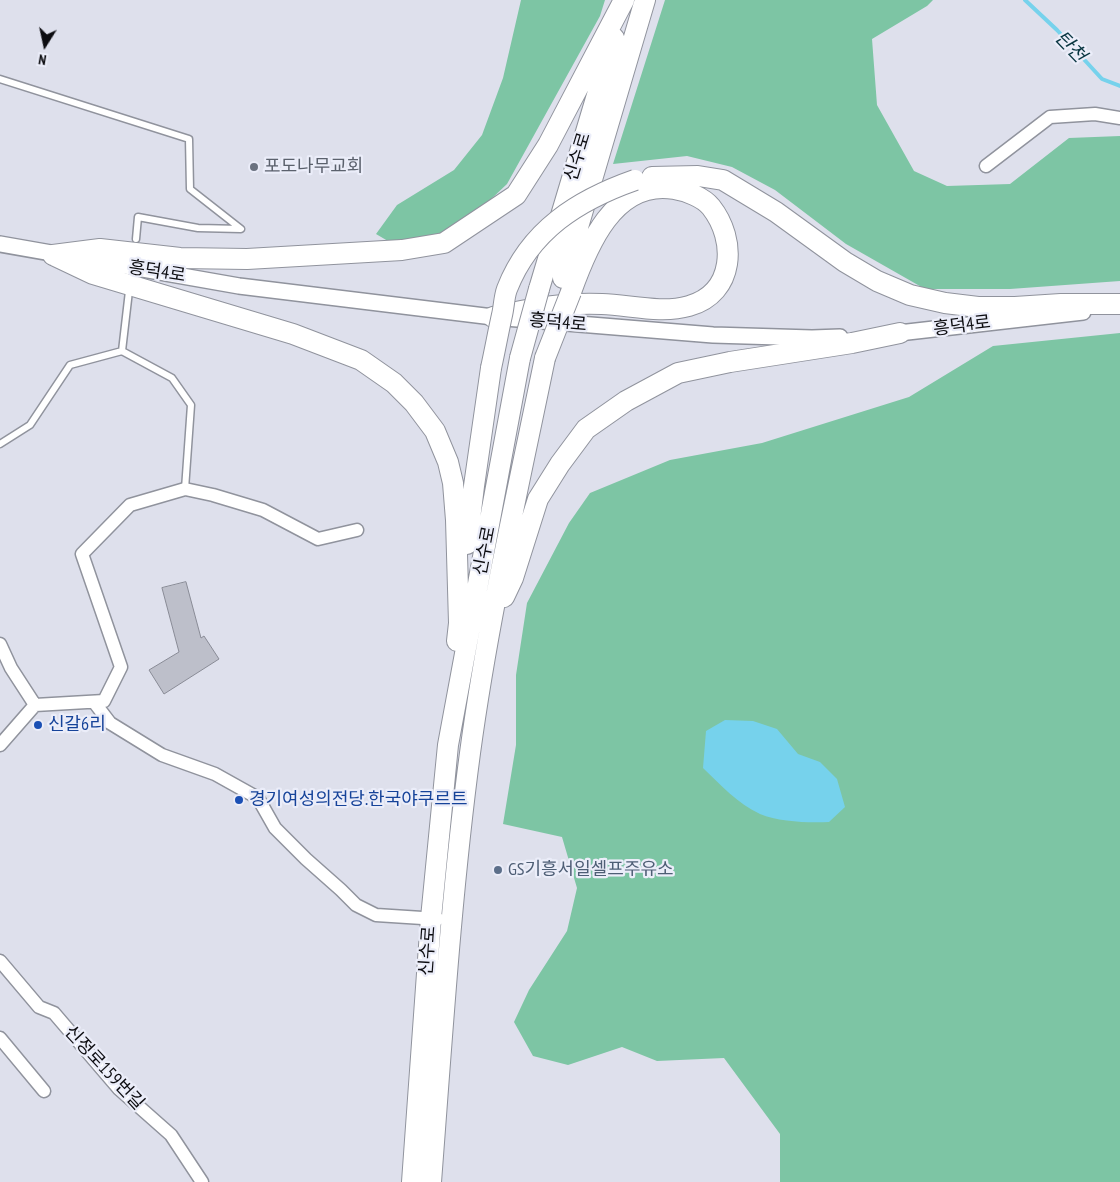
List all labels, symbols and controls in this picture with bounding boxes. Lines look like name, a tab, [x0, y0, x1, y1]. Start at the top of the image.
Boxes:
north arrow	[20, 20, 70, 70]
water label: 탄천	[1050, 27, 1090, 67]
text: N	[37, 50, 48, 69]
street label: 신수로	[560, 130, 596, 184]
place label: 포도나무교회	[264, 156, 363, 178]
marker: 포도나무교회	[248, 161, 260, 173]
street label: 흥덕4로	[127, 257, 187, 287]
street label: 흥덕4로	[528, 310, 588, 336]
street label: 흥덕4로	[932, 312, 992, 340]
street label: 신수로	[470, 525, 500, 577]
place label: 신갈6리	[48, 714, 106, 736]
marker: 신갈6리	[32, 719, 44, 731]
place label: 경기여성의전당.한국야쿠르트	[249, 789, 467, 811]
marker: 경기여성의전당.한국야쿠르트	[233, 794, 245, 806]
place label: GS기흥서일셀프주유소	[508, 859, 674, 881]
marker: GS기흥서일셀프주유소	[492, 864, 504, 876]
street label: 신수로	[415, 925, 441, 977]
street label: 신정로159번길	[60, 1021, 148, 1115]

